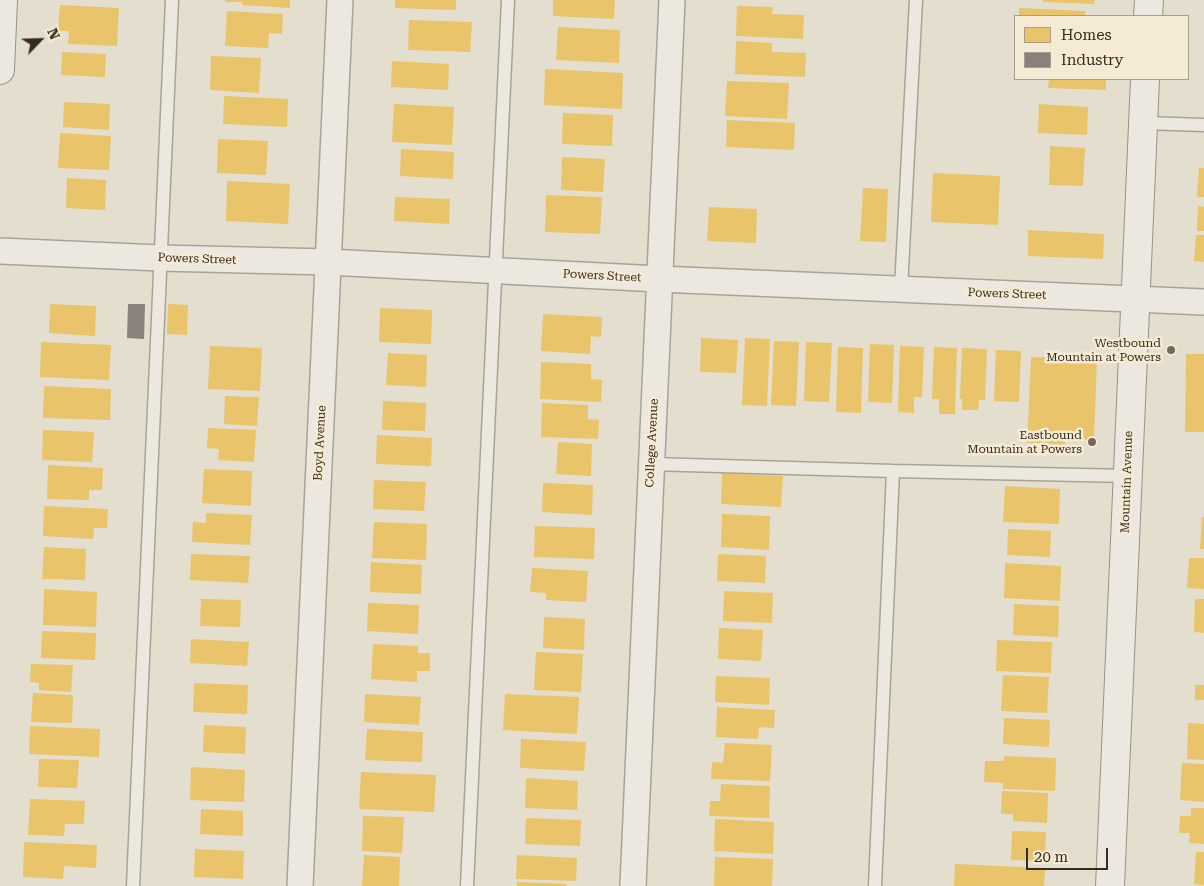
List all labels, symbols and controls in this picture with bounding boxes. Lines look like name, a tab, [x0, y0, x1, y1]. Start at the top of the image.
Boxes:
north arrow	[15, 15, 65, 65]
legend	[1014, 15, 1189, 80]
text: N	[44, 26, 63, 42]
text: Homes	[1061, 26, 1112, 44]
text: Industry	[1061, 51, 1123, 69]
street label: Powers Street	[157, 250, 237, 268]
street label: Powers Street	[562, 267, 642, 285]
street label: Powers Street	[967, 285, 1047, 303]
place label: Westbound Mountain at Powers	[1046, 336, 1161, 364]
marker: Westbound Mountain at Powers	[1165, 344, 1177, 356]
street label: College Avenue	[642, 398, 662, 488]
street label: Boyd Avenue	[311, 405, 329, 481]
place label: Eastbound Mountain at Powers	[967, 428, 1082, 456]
street label: Mountain Avenue	[1118, 431, 1136, 533]
marker: Eastbound Mountain at Powers	[1086, 436, 1098, 448]
scale bar	[1029, 838, 1112, 870]
text: 20 m	[1034, 848, 1068, 866]

